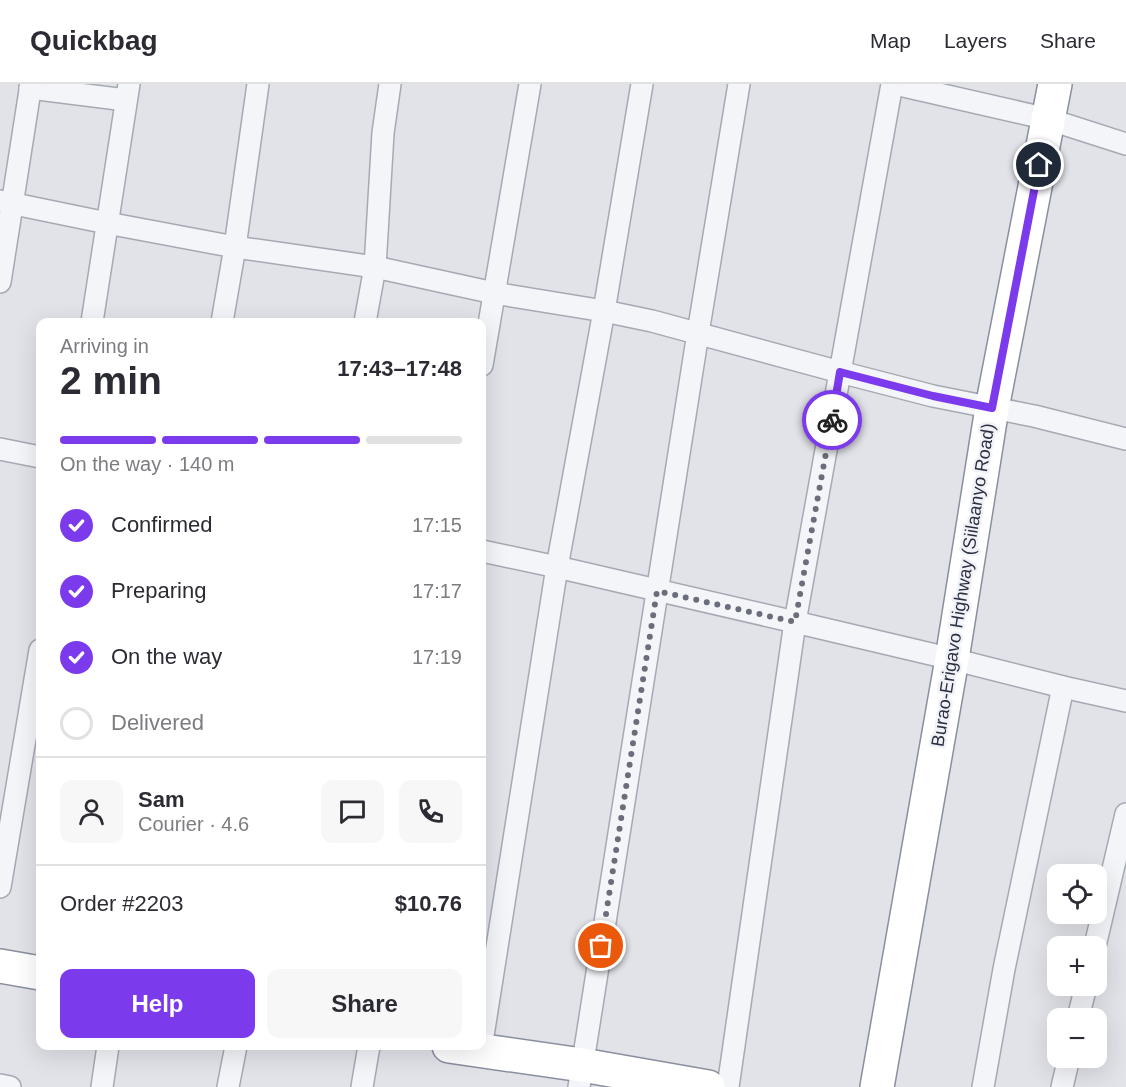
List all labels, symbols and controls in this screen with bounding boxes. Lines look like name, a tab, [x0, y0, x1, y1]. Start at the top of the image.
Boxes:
text: Quickbag	[30, 25, 158, 56]
text: Map	[870, 29, 911, 52]
text: Layers	[944, 29, 1007, 52]
text: Share	[1040, 29, 1096, 52]
pin	[1013, 139, 1064, 190]
icon: home	[1022, 148, 1055, 181]
text: Arriving in	[60, 335, 149, 357]
text: 17:43–17:48	[337, 356, 462, 381]
text: 2 min	[60, 359, 162, 402]
courier	[802, 390, 862, 450]
icon: bike	[816, 404, 849, 437]
street label: Burao-Erigavo Highway (Siilaanyo Road)	[928, 422, 998, 748]
text: On the way · 140 m	[60, 453, 235, 475]
icon: check	[60, 509, 93, 542]
text: Confirmed	[111, 512, 212, 537]
text: 17:15	[412, 514, 462, 536]
icon: check	[60, 575, 93, 608]
text: Preparing	[111, 578, 206, 603]
text: 17:17	[412, 580, 462, 602]
icon: check	[60, 641, 93, 674]
text: On the way	[111, 644, 222, 669]
text: 17:19	[412, 646, 462, 668]
text: Delivered	[111, 710, 204, 735]
button: person	[60, 780, 123, 843]
button: chat	[321, 780, 384, 843]
button: phone	[399, 780, 462, 843]
text: Sam	[138, 787, 184, 812]
text: Courier · 4.6	[138, 813, 249, 835]
map controls	[1047, 864, 1107, 1068]
button: locate	[1047, 864, 1107, 924]
text: Order #2203	[60, 891, 184, 916]
text: $10.76	[395, 891, 462, 916]
pin	[575, 920, 626, 971]
icon: bag	[584, 929, 617, 962]
button: +	[1047, 936, 1107, 996]
button: Help	[60, 969, 255, 1038]
button: Share	[267, 969, 462, 1038]
button: −	[1047, 1008, 1107, 1068]

